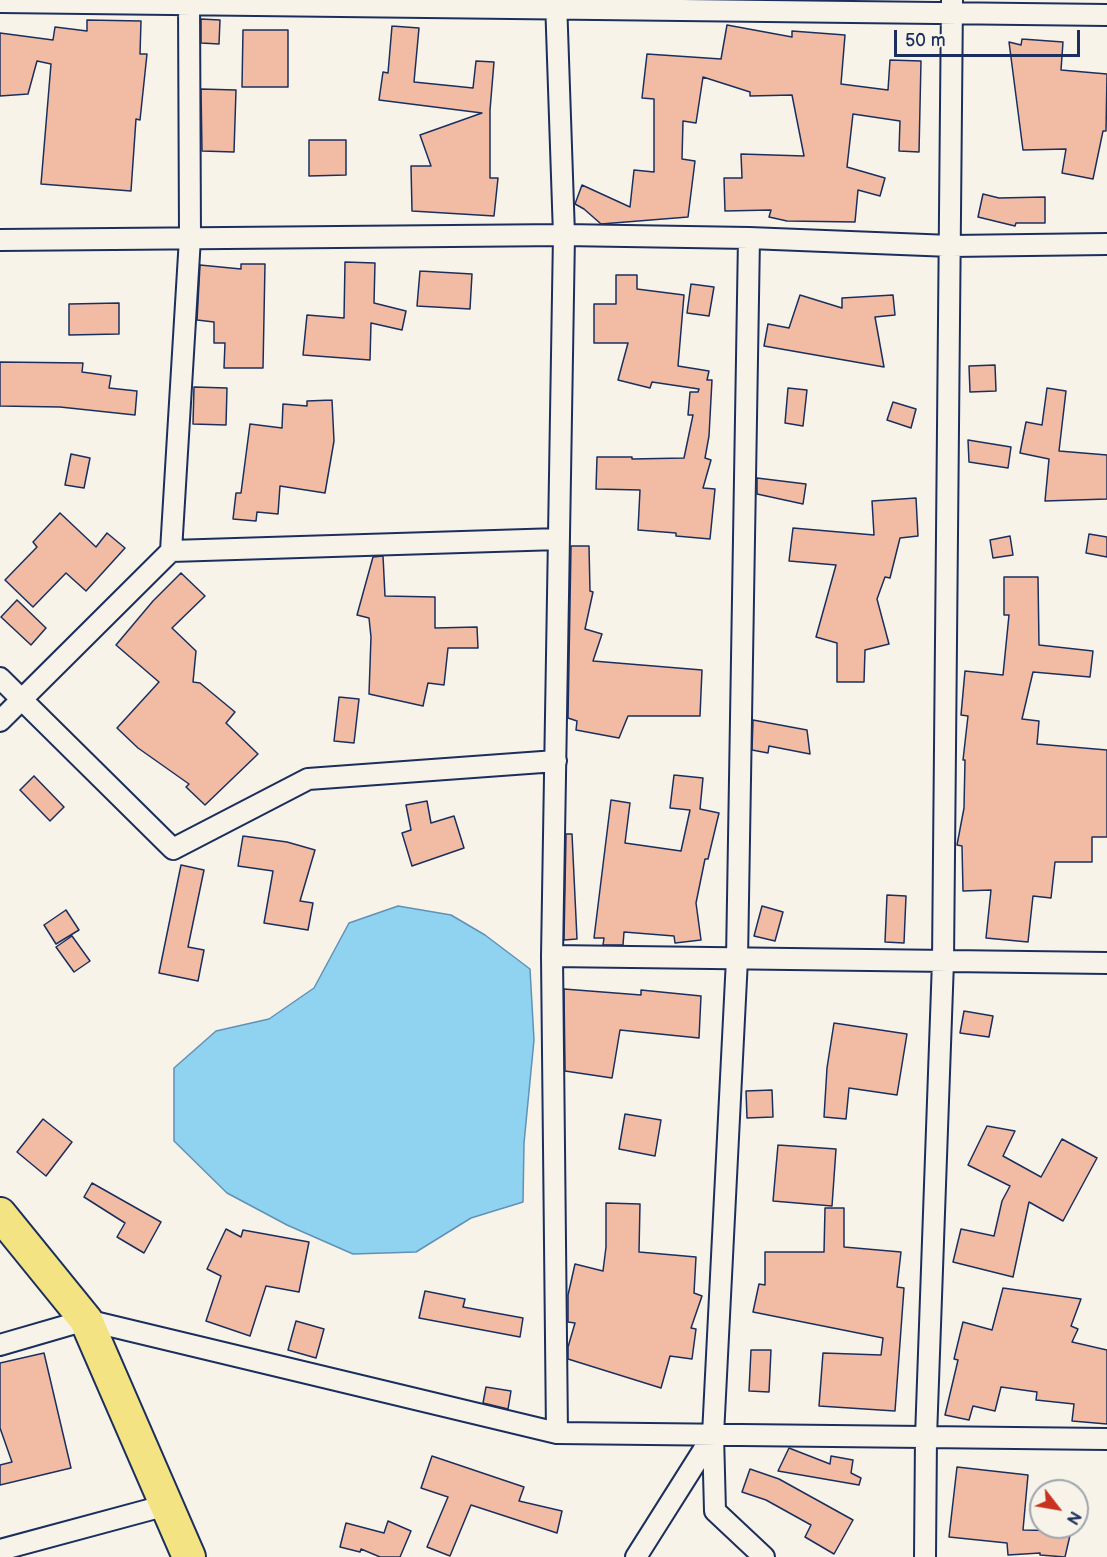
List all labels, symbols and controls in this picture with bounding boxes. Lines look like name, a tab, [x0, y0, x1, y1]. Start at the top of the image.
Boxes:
scale bar	[897, 18, 1083, 56]
text: 50 m	[905, 30, 946, 51]
north arrow	[1029, 1479, 1089, 1539]
text: N	[1062, 1507, 1084, 1528]

